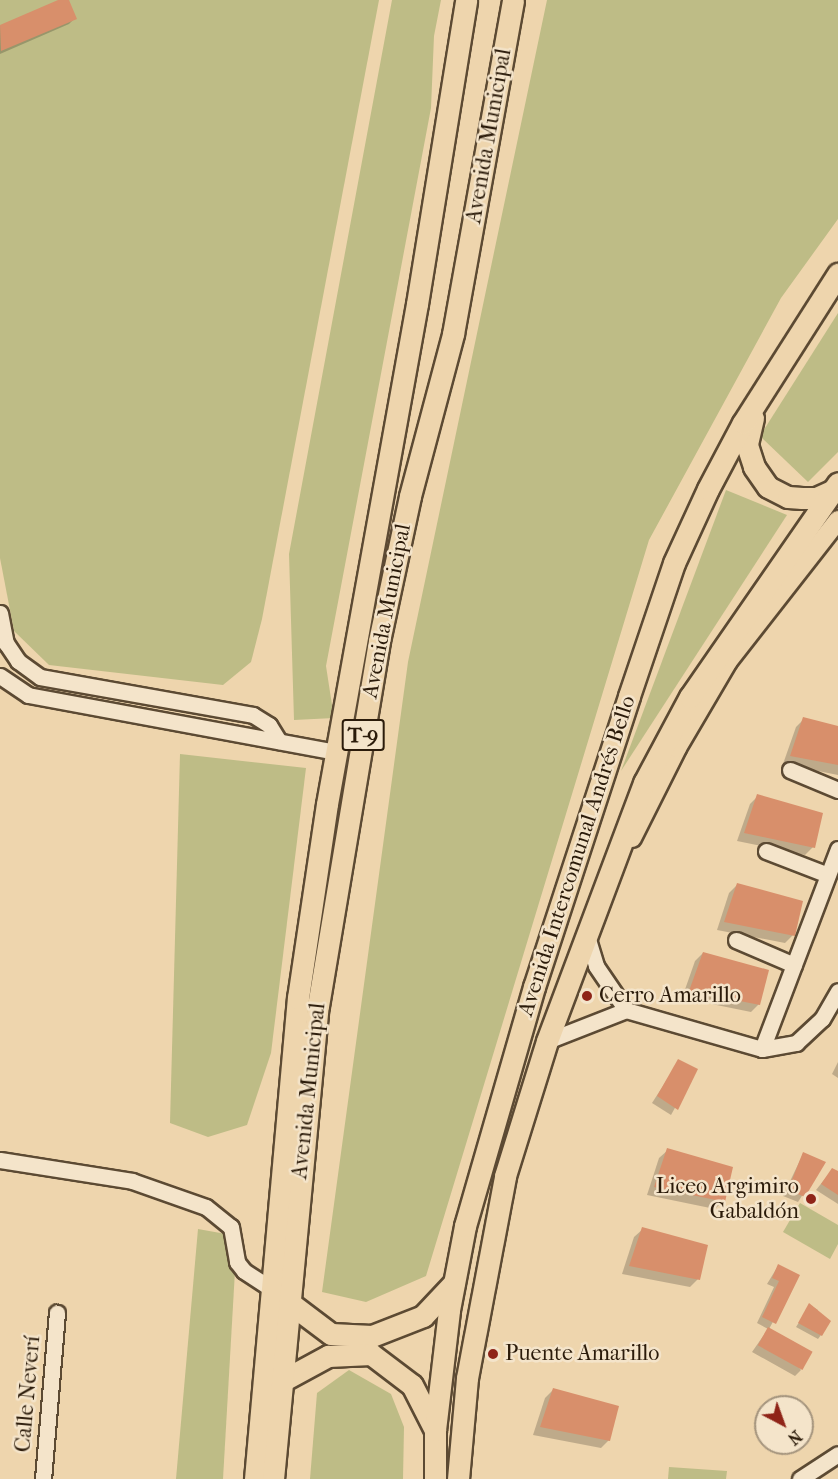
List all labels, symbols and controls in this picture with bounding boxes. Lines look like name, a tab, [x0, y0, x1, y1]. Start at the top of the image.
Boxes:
street label: Avenida Municipal	[461, 47, 517, 225]
street label: Avenida Municipal	[357, 522, 417, 700]
street label: Avenida Intercomunal Andrés Bello	[513, 692, 641, 1020]
road number: T-9	[340, 717, 386, 753]
place label: Cerro Amarillo	[599, 983, 741, 1009]
marker: Cerro Amarillo	[580, 989, 594, 1003]
street label: Avenida Municipal	[287, 1002, 331, 1180]
place label: Liceo Argimiro Gabaldón	[656, 1173, 799, 1224]
marker: Liceo Argimiro Gabaldón	[804, 1192, 818, 1206]
street label: Calle Neverí	[10, 1335, 46, 1453]
place label: Puente Amarillo	[505, 1341, 659, 1367]
marker: Puente Amarillo	[486, 1347, 500, 1361]
north arrow	[754, 1395, 814, 1455]
text: N	[784, 1426, 806, 1449]

